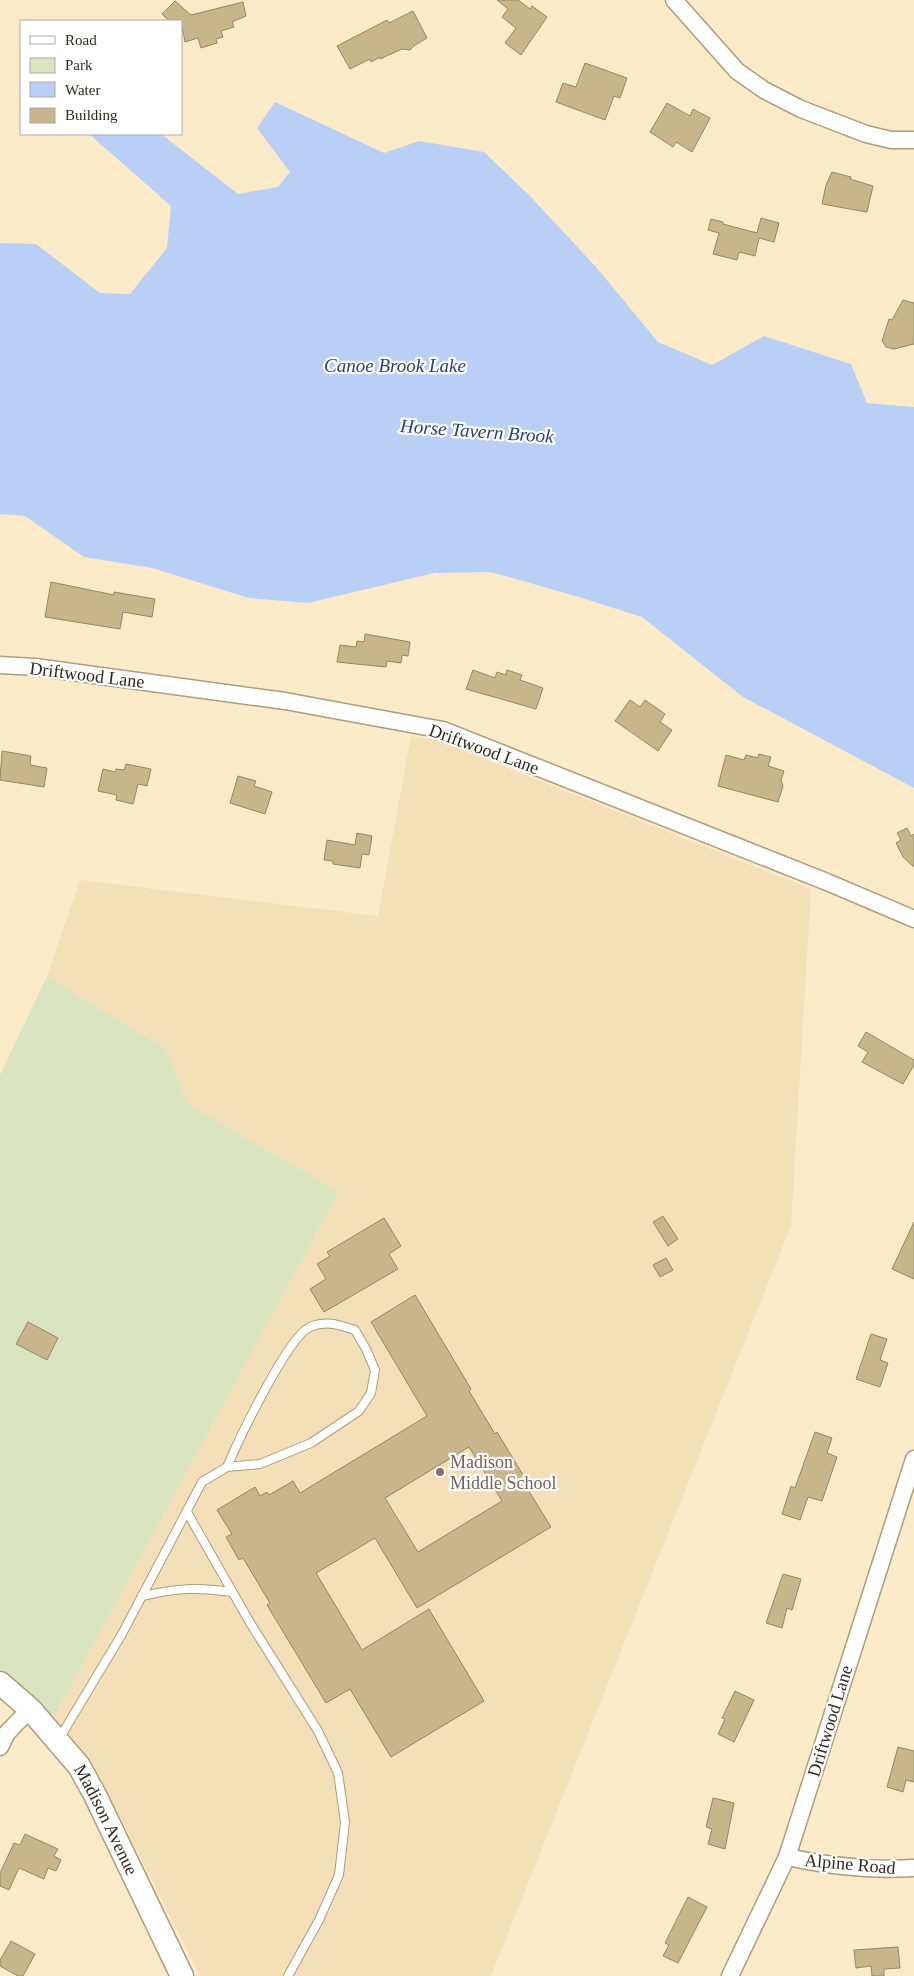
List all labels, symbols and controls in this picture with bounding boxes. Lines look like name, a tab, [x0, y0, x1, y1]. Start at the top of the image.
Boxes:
legend	[20, 20, 182, 135]
text: Road	[65, 32, 97, 48]
text: Park	[65, 57, 93, 73]
text: Water	[65, 82, 100, 98]
text: Building	[65, 107, 118, 123]
water label: Canoe Brook Lake	[324, 355, 466, 376]
water label: Horse Tavern Brook	[399, 415, 555, 447]
street label: Driftwood Lane	[28, 658, 146, 692]
street label: Driftwood Lane	[426, 720, 542, 778]
place label: Madison Middle School	[450, 1452, 557, 1493]
marker: Madison Middle School	[434, 1466, 446, 1478]
street label: Driftwood Lane	[804, 1663, 856, 1779]
street label: Madison Avenue	[70, 1761, 142, 1878]
street label: Alpine Road	[804, 1850, 896, 1878]

